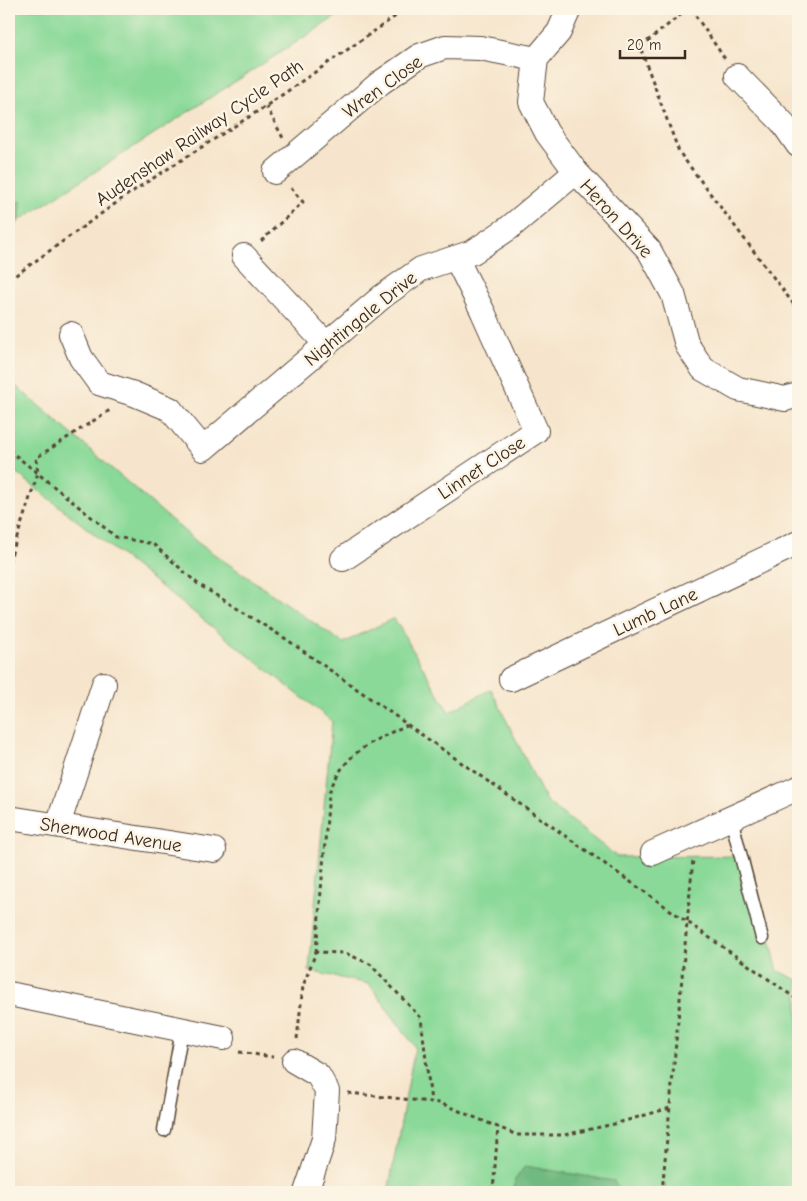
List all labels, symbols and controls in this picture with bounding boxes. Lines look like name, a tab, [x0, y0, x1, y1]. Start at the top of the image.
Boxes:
scale bar	[620, 28, 684, 60]
text: 20 m	[627, 36, 661, 54]
street label: Wren Close	[338, 51, 427, 123]
street label: Audenshaw Railway Cycle Path	[92, 55, 308, 211]
street label: Heron Drive	[575, 175, 657, 263]
street label: Nightingale Drive	[300, 267, 421, 371]
street label: Linnet Close	[434, 432, 529, 504]
street label: Lumb Lane	[610, 583, 701, 641]
street label: Sherwood Avenue	[38, 813, 183, 857]

